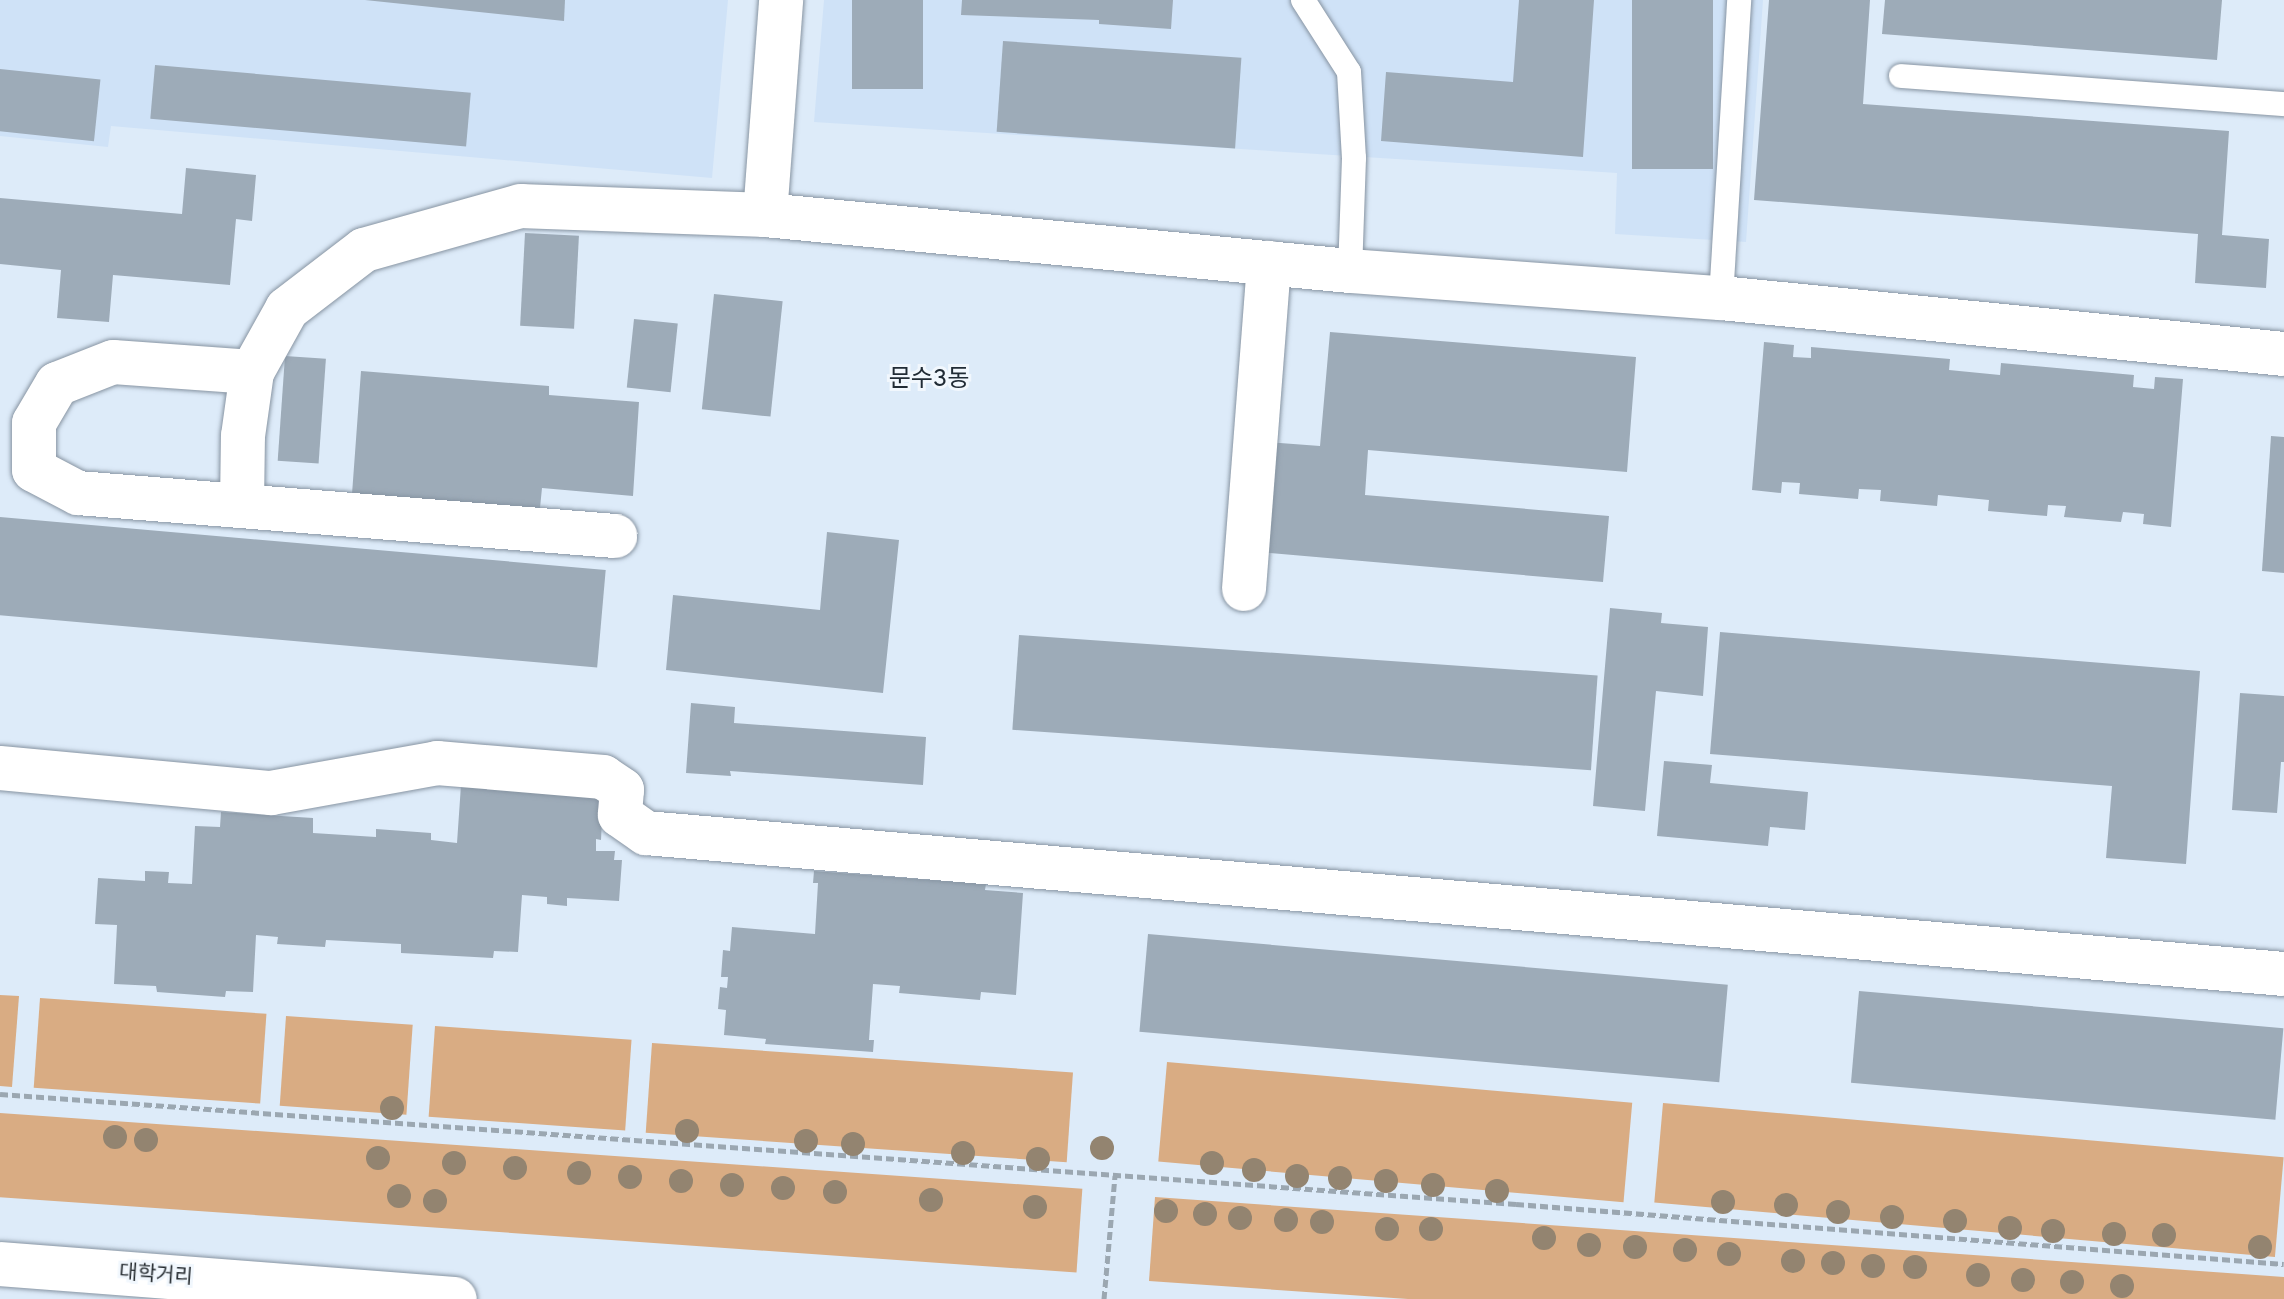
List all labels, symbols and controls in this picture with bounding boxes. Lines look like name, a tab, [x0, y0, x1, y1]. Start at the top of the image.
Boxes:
district label: 문수3동	[889, 367, 969, 395]
street label: 대학거리	[118, 1261, 194, 1291]

